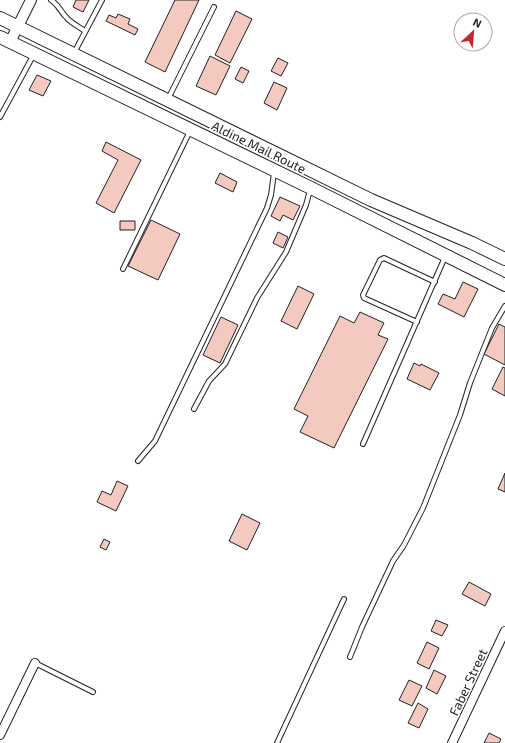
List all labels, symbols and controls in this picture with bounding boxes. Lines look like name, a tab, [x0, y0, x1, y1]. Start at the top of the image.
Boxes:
north arrow	[453, 12, 493, 52]
text: N	[471, 15, 484, 30]
street label: Aldine Mail Route	[209, 117, 309, 177]
street label: Faber Street	[445, 646, 491, 718]

